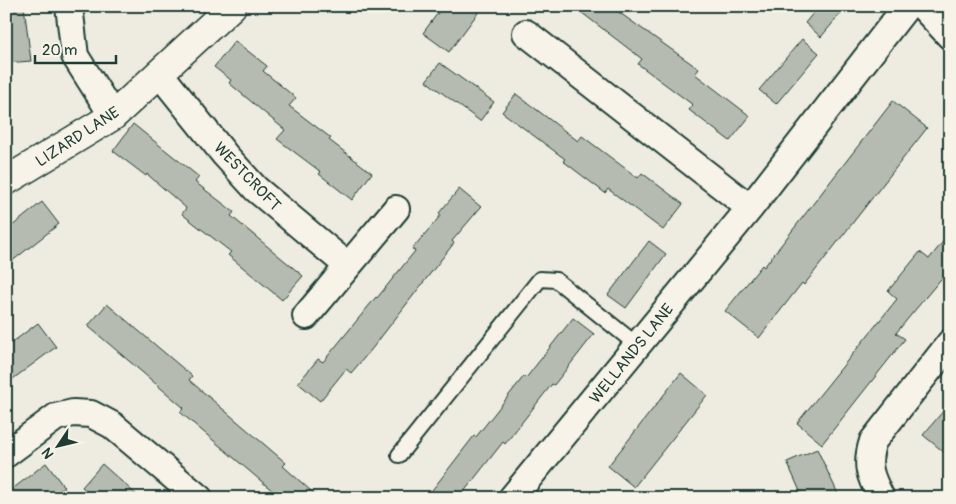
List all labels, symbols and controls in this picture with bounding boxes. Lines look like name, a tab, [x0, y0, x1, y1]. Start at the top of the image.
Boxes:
scale bar	[35, 32, 116, 64]
text: 20 m	[42, 41, 77, 60]
street label: LIZARD LANE	[32, 102, 123, 171]
street label: WESTCROFT	[210, 138, 285, 215]
street label: WELLANDS LANE	[585, 300, 678, 408]
north arrow	[32, 422, 82, 472]
text: N	[38, 444, 57, 462]

